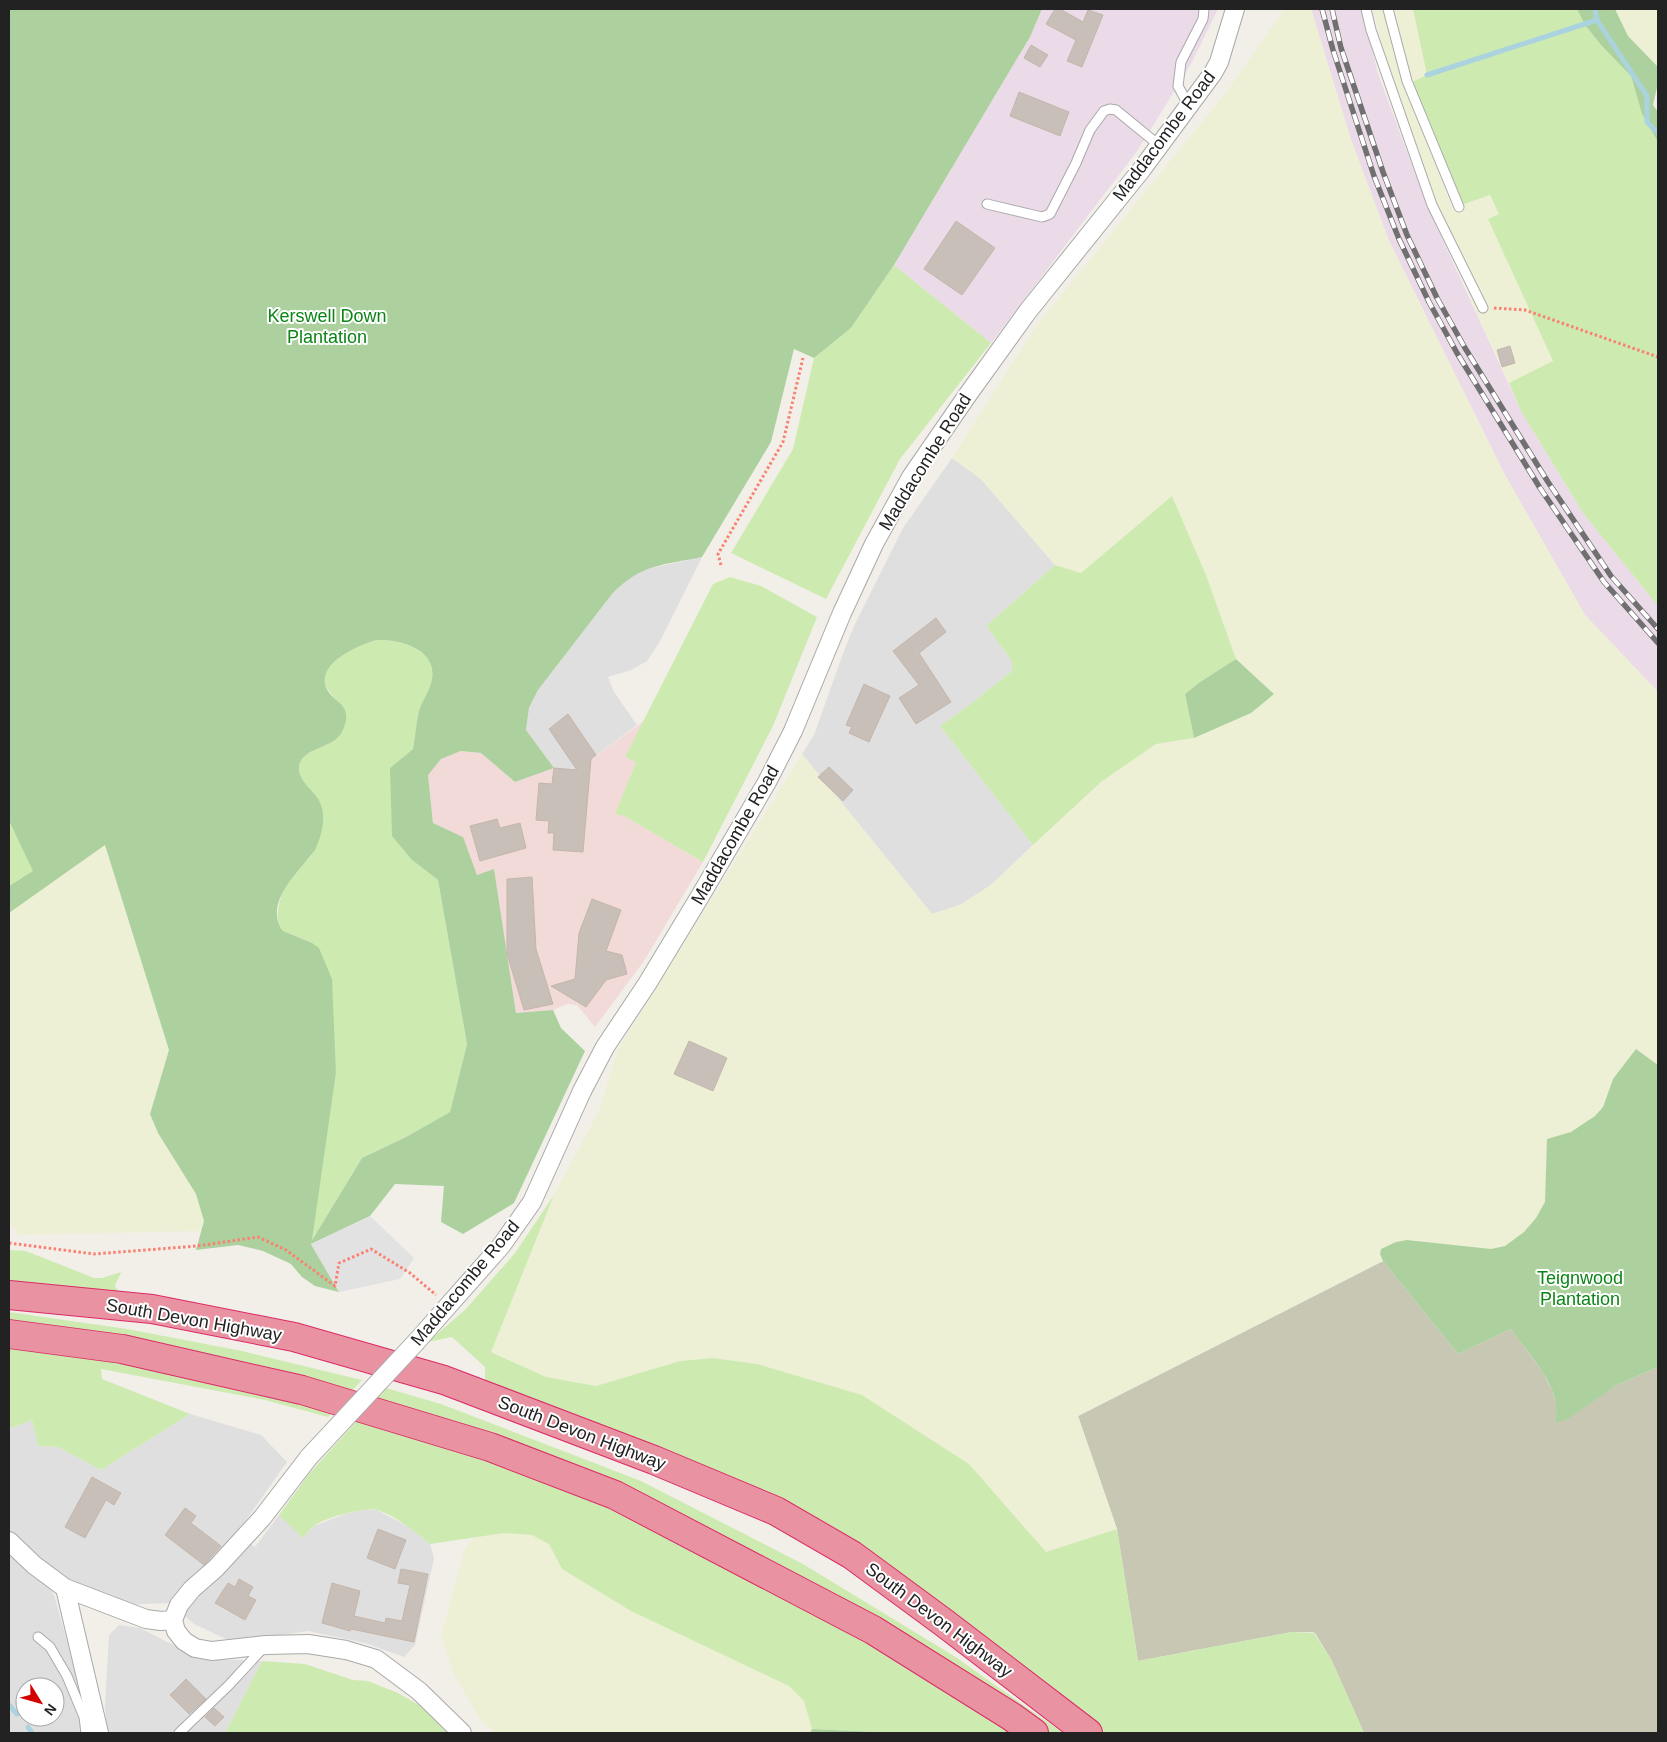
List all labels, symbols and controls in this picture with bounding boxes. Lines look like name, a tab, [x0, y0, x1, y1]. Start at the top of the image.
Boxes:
street label: Maddacombe Road	[1109, 67, 1219, 205]
park label: Kerswell Down Plantation	[267, 306, 387, 347]
street label: Maddacombe Road	[875, 390, 975, 534]
street label: Maddacombe Road	[687, 762, 783, 908]
street label: Maddacombe Road	[407, 1216, 523, 1350]
park label: Teignwood Plantation	[1537, 1268, 1623, 1309]
street label: South Devon Highway	[105, 1295, 283, 1345]
street label: South Devon Highway	[495, 1392, 669, 1474]
street label: South Devon Highway	[862, 1558, 1016, 1682]
north arrow	[15, 1677, 65, 1727]
text: N	[41, 1701, 60, 1719]

